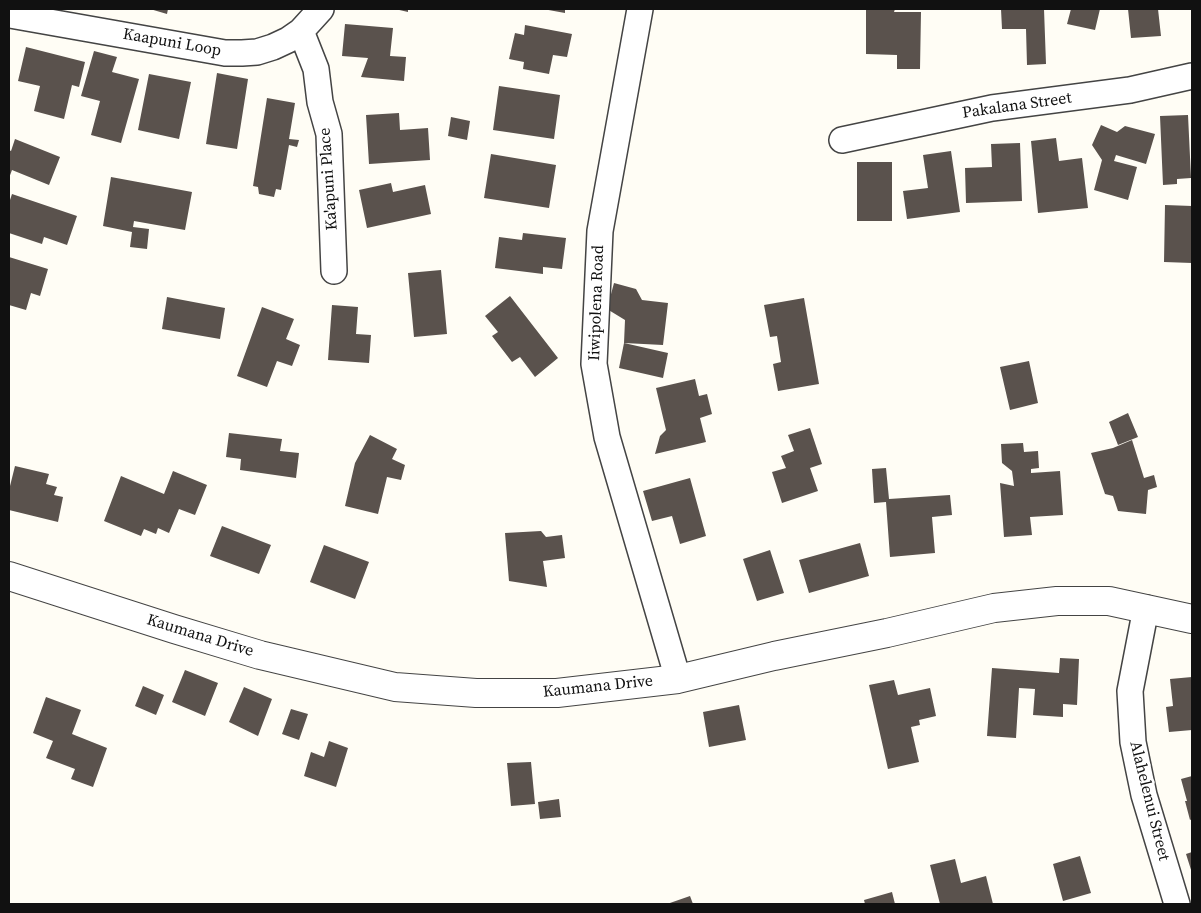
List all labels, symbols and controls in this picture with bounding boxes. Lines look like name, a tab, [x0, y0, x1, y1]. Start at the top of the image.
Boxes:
street label: Kaapuni Loop	[121, 25, 223, 61]
street label: Pakalana Street	[961, 89, 1073, 123]
street label: Ka'apuni Place	[316, 127, 342, 231]
street label: Iiwipolena Road	[585, 245, 609, 361]
street label: Kaumana Drive	[144, 611, 256, 661]
street label: Kaumana Drive	[542, 672, 654, 702]
street label: Alahelenui Street	[1125, 739, 1173, 863]

